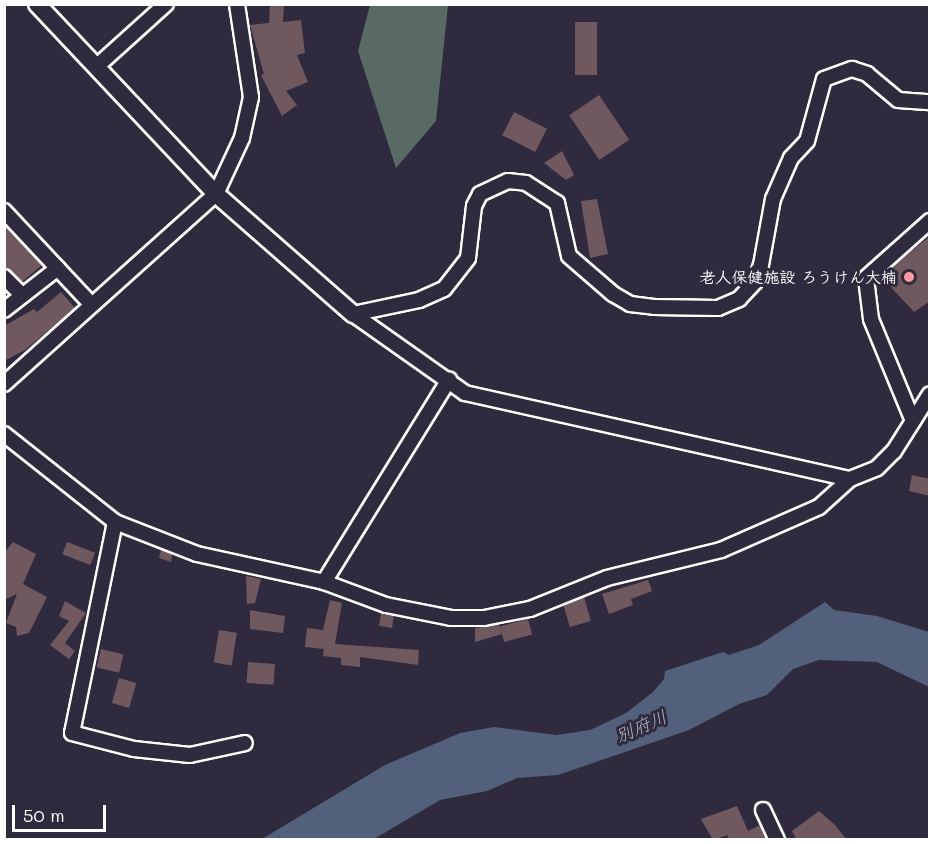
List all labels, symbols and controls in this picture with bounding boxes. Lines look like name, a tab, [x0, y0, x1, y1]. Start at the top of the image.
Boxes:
place label: 老人保健施設 ろうけん大楠	[699, 267, 897, 287]
marker: 老人保健施設 ろうけん大楠	[902, 270, 916, 284]
water label: 別府川	[612, 705, 670, 747]
scale bar	[15, 793, 110, 831]
text: 50 m	[23, 803, 65, 827]

